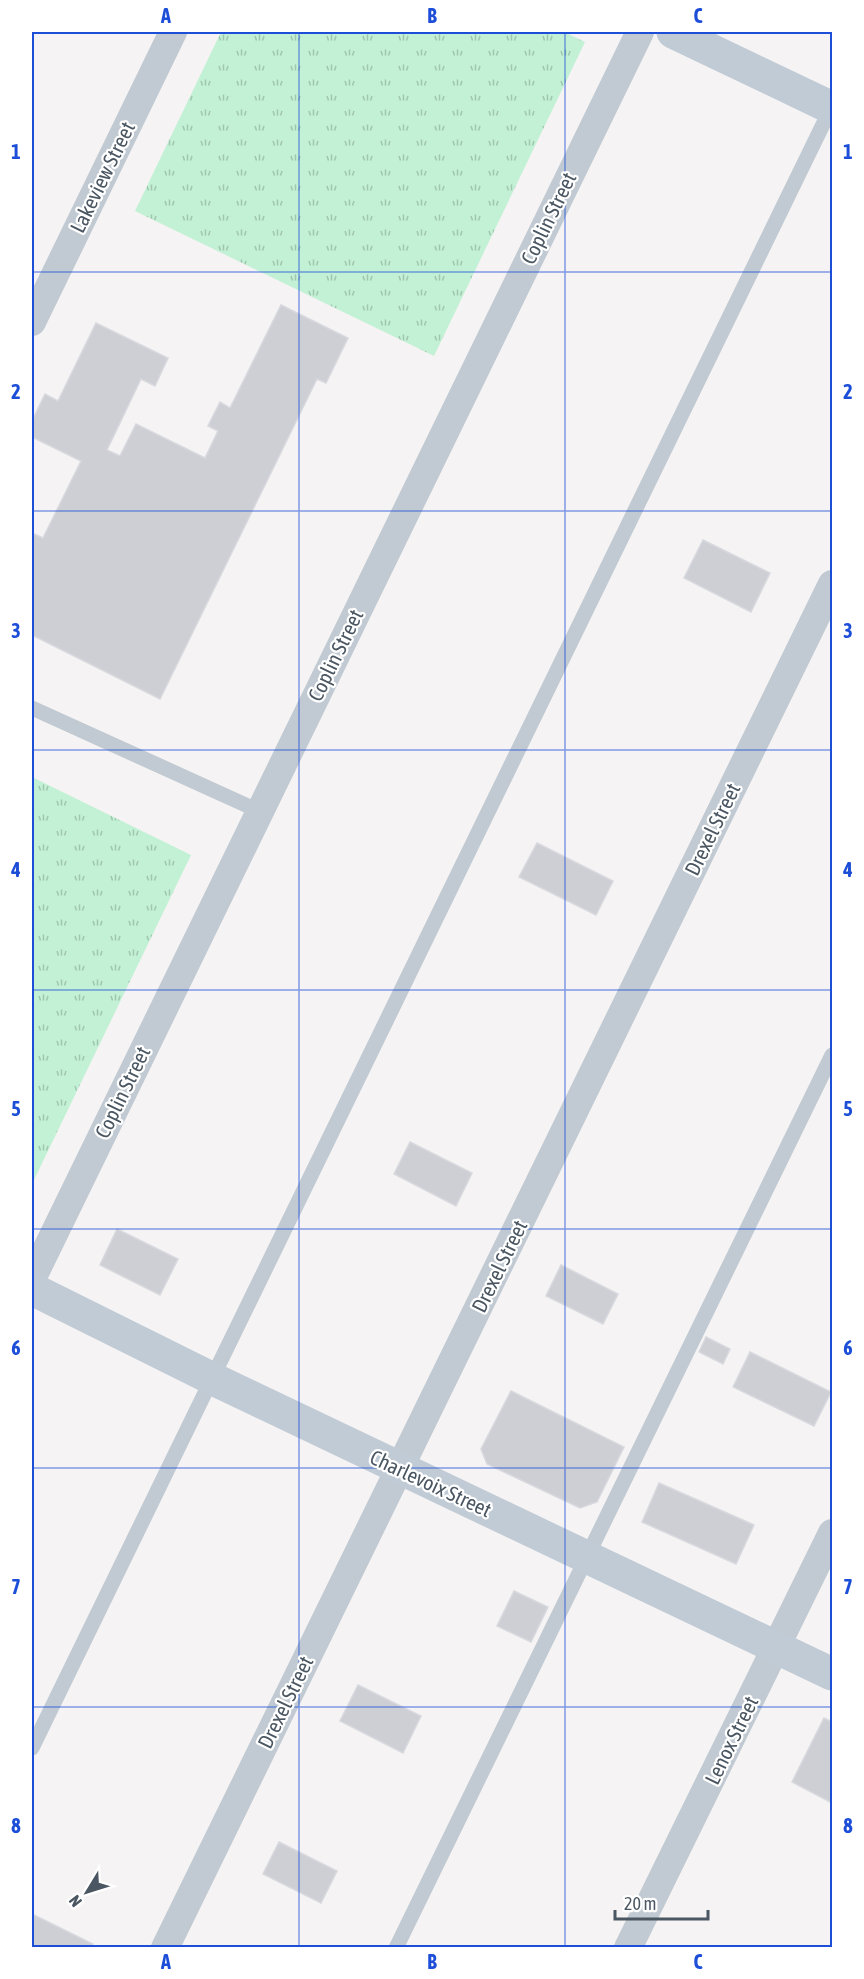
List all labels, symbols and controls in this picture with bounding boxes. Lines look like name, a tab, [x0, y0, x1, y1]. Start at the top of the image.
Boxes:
text: A	[160, 4, 171, 27]
text: B	[427, 4, 437, 27]
text: C	[694, 4, 703, 27]
street label: Lakeview Street	[65, 118, 139, 236]
text: 1	[11, 140, 21, 163]
text: 1	[843, 140, 853, 163]
street label: Coplin Street	[516, 168, 580, 268]
text: 2	[11, 380, 21, 403]
text: 2	[843, 380, 853, 403]
street label: Coplin Street	[303, 605, 367, 705]
text: 3	[11, 619, 21, 642]
text: 3	[843, 619, 853, 642]
street label: Drexel Street	[679, 779, 745, 879]
text: 4	[10, 858, 21, 881]
text: 4	[842, 858, 853, 881]
street label: Coplin Street	[90, 1042, 154, 1142]
text: 5	[11, 1097, 21, 1120]
text: 5	[843, 1097, 853, 1120]
street label: Drexel Street	[466, 1216, 532, 1316]
text: 6	[11, 1336, 21, 1359]
text: 6	[843, 1336, 853, 1359]
street label: Charlevoix Street	[367, 1444, 495, 1522]
text: 7	[11, 1575, 21, 1598]
text: 7	[843, 1575, 853, 1598]
street label: Drexel Street	[252, 1652, 318, 1752]
street label: Lenox Street	[699, 1692, 763, 1788]
text: 8	[11, 1814, 21, 1837]
text: 8	[843, 1814, 853, 1837]
north arrow	[57, 1862, 117, 1922]
scale bar	[615, 1883, 708, 1921]
text: N	[65, 1892, 85, 1911]
text: 20 m	[624, 1893, 656, 1914]
text: A	[160, 1950, 171, 1973]
text: B	[427, 1950, 437, 1973]
text: C	[694, 1950, 703, 1973]

